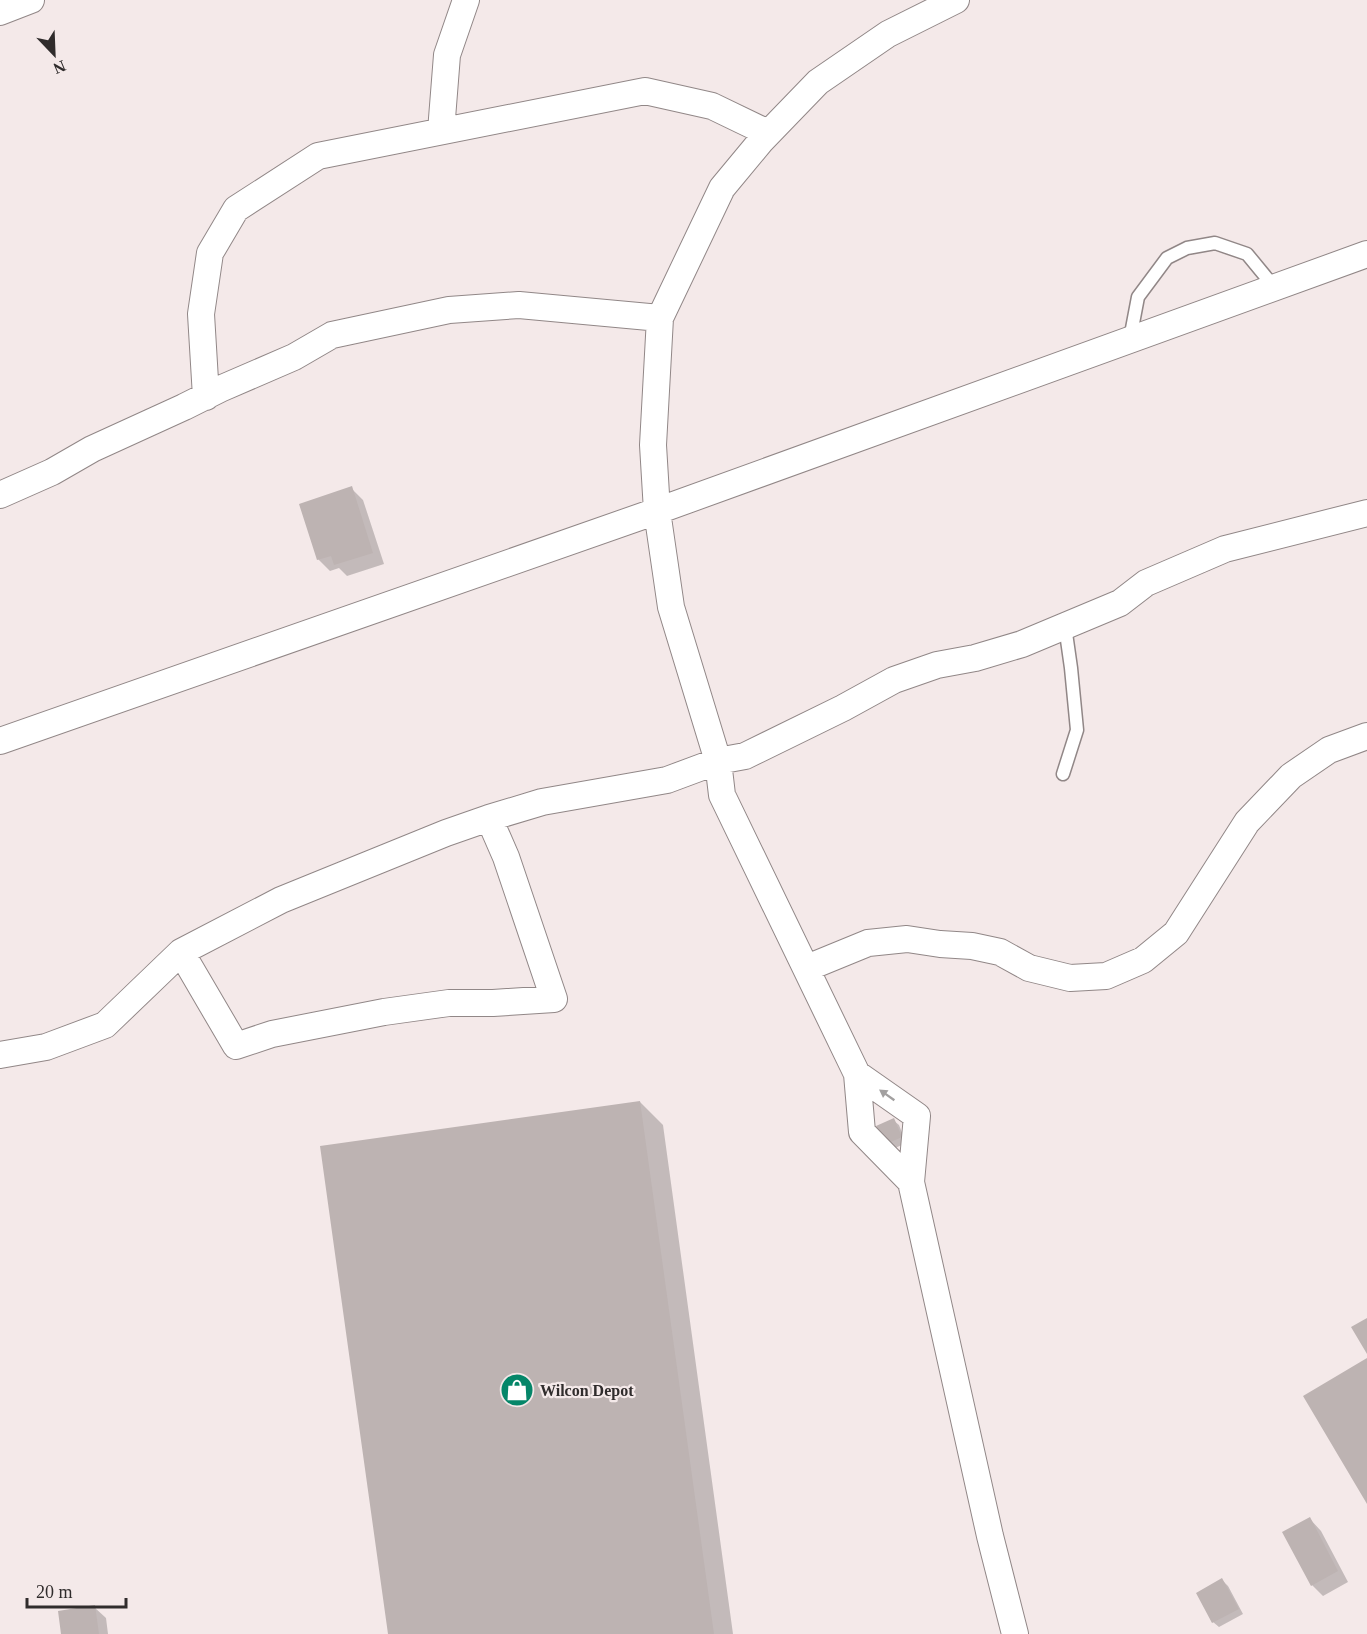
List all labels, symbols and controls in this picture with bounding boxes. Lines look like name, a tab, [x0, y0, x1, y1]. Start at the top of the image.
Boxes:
north arrow	[24, 24, 84, 84]
text: N	[51, 57, 68, 78]
one-way arrow	[880, 1089, 896, 1101]
shop icon: Wilcon Depot	[499, 1372, 535, 1408]
place label: Wilcon Depot	[540, 1382, 634, 1400]
scale bar	[27, 1571, 126, 1609]
text: 20 m	[36, 1582, 73, 1602]

